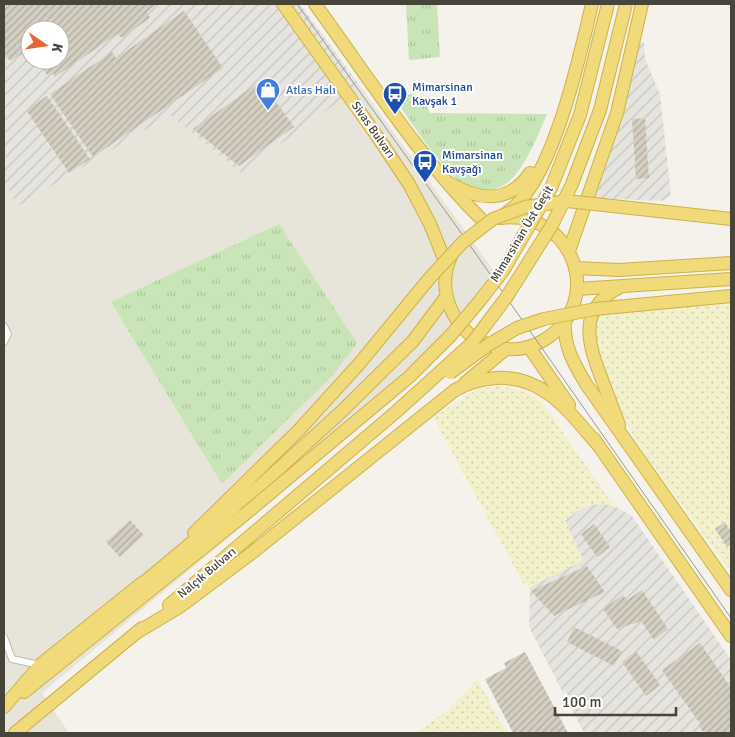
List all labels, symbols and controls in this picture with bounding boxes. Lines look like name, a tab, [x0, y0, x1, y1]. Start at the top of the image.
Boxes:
north arrow	[20, 20, 70, 70]
text: K	[48, 42, 66, 54]
shop icon: Atlas Halı	[255, 77, 281, 111]
place label: Mimarsinan Kavşak 1	[412, 80, 473, 109]
bus stop icon: Mimarsinan Kavşak 1	[382, 81, 408, 115]
place label: Atlas Halı	[286, 83, 336, 98]
street label: Sivas Bulvarı	[348, 99, 398, 161]
place label: Mimarsinan Kavşağı	[442, 148, 503, 177]
bus stop icon: Mimarsinan Kavşağı	[412, 149, 438, 183]
street label: Mimarsinan Üst Geçit	[487, 183, 557, 285]
street label: Nalçık Bulvarı	[175, 544, 239, 602]
scale bar	[555, 684, 676, 716]
text: 100 m	[562, 693, 602, 711]

